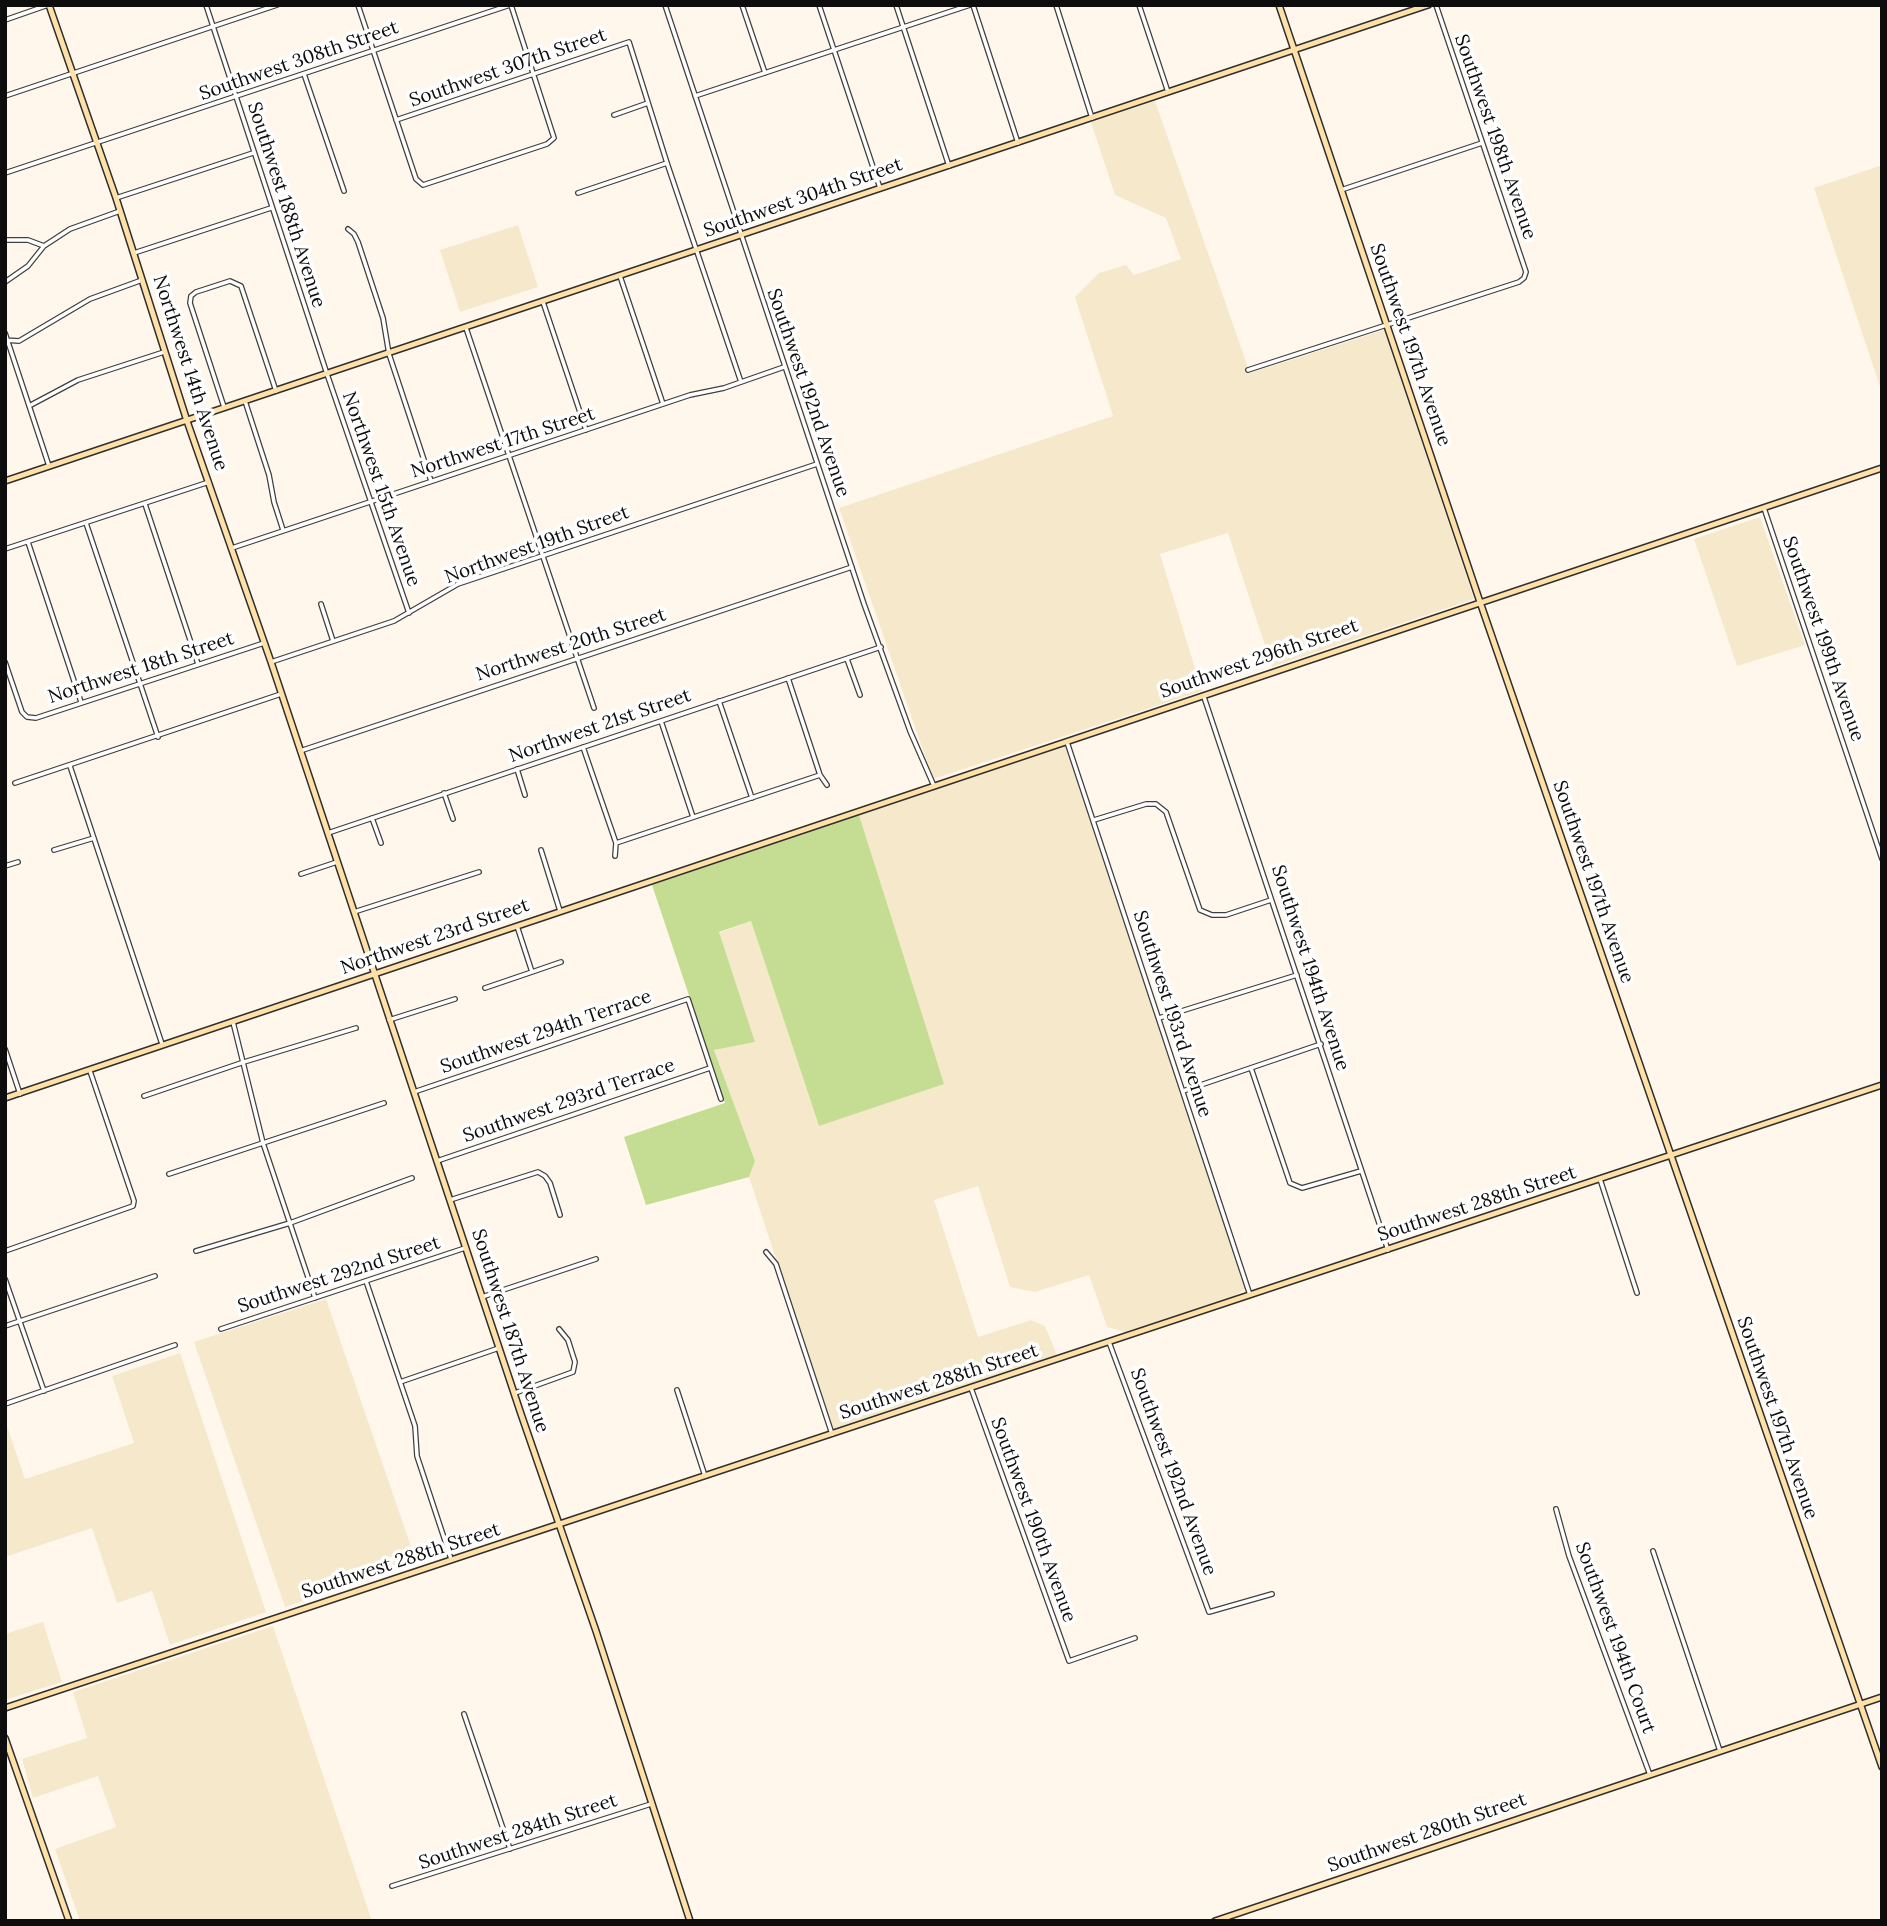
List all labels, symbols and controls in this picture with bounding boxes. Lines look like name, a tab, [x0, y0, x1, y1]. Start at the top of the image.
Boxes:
street label: Southwest 308th Street	[196, 16, 402, 106]
street label: Southwest 307th Street	[407, 24, 609, 112]
street label: Southwest 198th Avenue	[1449, 32, 1541, 242]
street label: Southwest 188th Avenue	[242, 99, 330, 311]
street label: Southwest 304th Street	[701, 153, 905, 243]
street label: Southwest 197th Avenue	[1365, 241, 1455, 449]
street label: Northwest 14th Avenue	[148, 272, 232, 474]
street label: Southwest 192nd Avenue	[762, 286, 854, 500]
street label: Northwest 15th Avenue	[337, 389, 425, 589]
street label: Northwest 17th Street	[408, 402, 598, 484]
street label: Northwest 19th Street	[442, 501, 632, 589]
street label: Southwest 199th Avenue	[1777, 533, 1869, 745]
street label: Northwest 20th Street	[473, 603, 669, 687]
street label: Southwest 296th Street	[1157, 614, 1361, 704]
street label: Northwest 18th Street	[45, 627, 237, 709]
street label: Northwest 21st Street	[506, 684, 694, 768]
street label: Southwest 197th Avenue	[1548, 778, 1638, 986]
street label: Southwest 194th Avenue	[1266, 862, 1354, 1074]
street label: Northwest 23rd Street	[338, 894, 532, 980]
street label: Southwest 193rd Avenue	[1128, 908, 1216, 1120]
street label: Southwest 294th Terrace	[438, 985, 654, 1079]
street label: Southwest 293rd Terrace	[460, 1054, 678, 1148]
street label: Southwest 288th Street	[1375, 1161, 1579, 1247]
street label: Southwest 187th Avenue	[466, 1226, 554, 1436]
street label: Southwest 292nd Street	[235, 1231, 443, 1319]
street label: Southwest 197th Avenue	[1732, 1314, 1822, 1522]
street label: Southwest 288th Street	[837, 1339, 1041, 1425]
street label: Southwest 192nd Avenue	[1125, 1365, 1221, 1579]
street label: Southwest 190th Avenue	[985, 1415, 1081, 1625]
street label: Southwest 288th Street	[299, 1518, 503, 1604]
street label: Southwest 194th Court	[1570, 1539, 1660, 1737]
street label: Southwest 280th Street	[1325, 1788, 1529, 1878]
street label: Southwest 284th Street	[416, 1789, 620, 1875]

